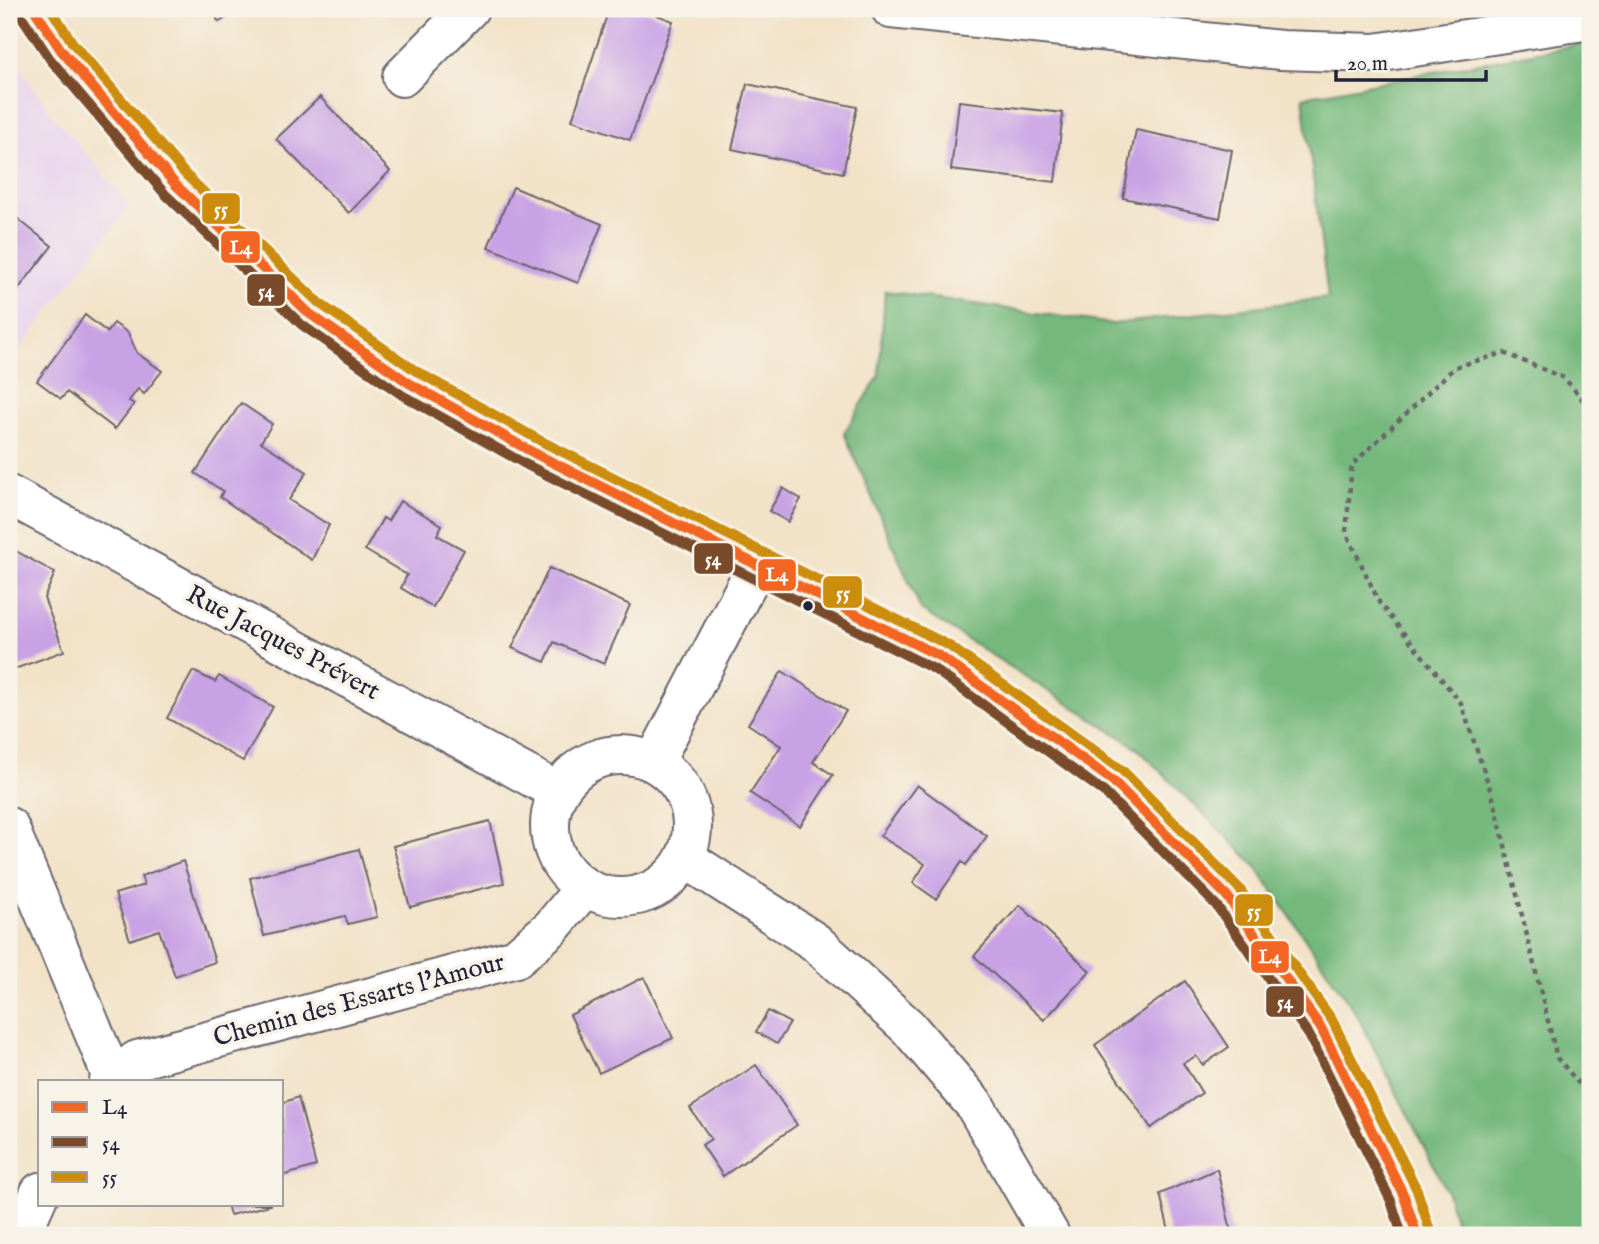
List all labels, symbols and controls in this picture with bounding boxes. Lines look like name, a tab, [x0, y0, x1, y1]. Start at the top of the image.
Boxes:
scale bar	[1336, 38, 1487, 82]
text: 20 m	[1347, 51, 1388, 78]
line badge: 55	[201, 192, 241, 225]
text: 55	[214, 198, 228, 222]
line badge: L4	[220, 230, 261, 264]
text: L4	[230, 237, 253, 261]
line badge: 54	[246, 273, 286, 307]
text: 54	[258, 280, 275, 304]
line badge: 54	[693, 542, 734, 575]
text: 54	[705, 548, 722, 572]
line badge: L4	[757, 558, 797, 592]
text: L4	[766, 564, 789, 588]
line badge: 55	[822, 575, 863, 609]
street label: Rue Jacques Prévert	[181, 578, 385, 708]
text: 55	[836, 582, 850, 606]
unlabelled marker	[801, 599, 815, 613]
line badge: 55	[1234, 893, 1274, 927]
text: 55	[1247, 900, 1261, 924]
line badge: L4	[1250, 940, 1290, 974]
street label: Chemin des Essarts l'Amour	[210, 945, 509, 1055]
text: L4	[1259, 946, 1282, 970]
line badge: 54	[1265, 985, 1305, 1018]
text: 54	[1277, 991, 1294, 1015]
legend	[38, 1080, 284, 1206]
text: L4	[102, 1095, 128, 1122]
text: 54	[102, 1131, 121, 1158]
text: 55	[102, 1165, 118, 1192]

